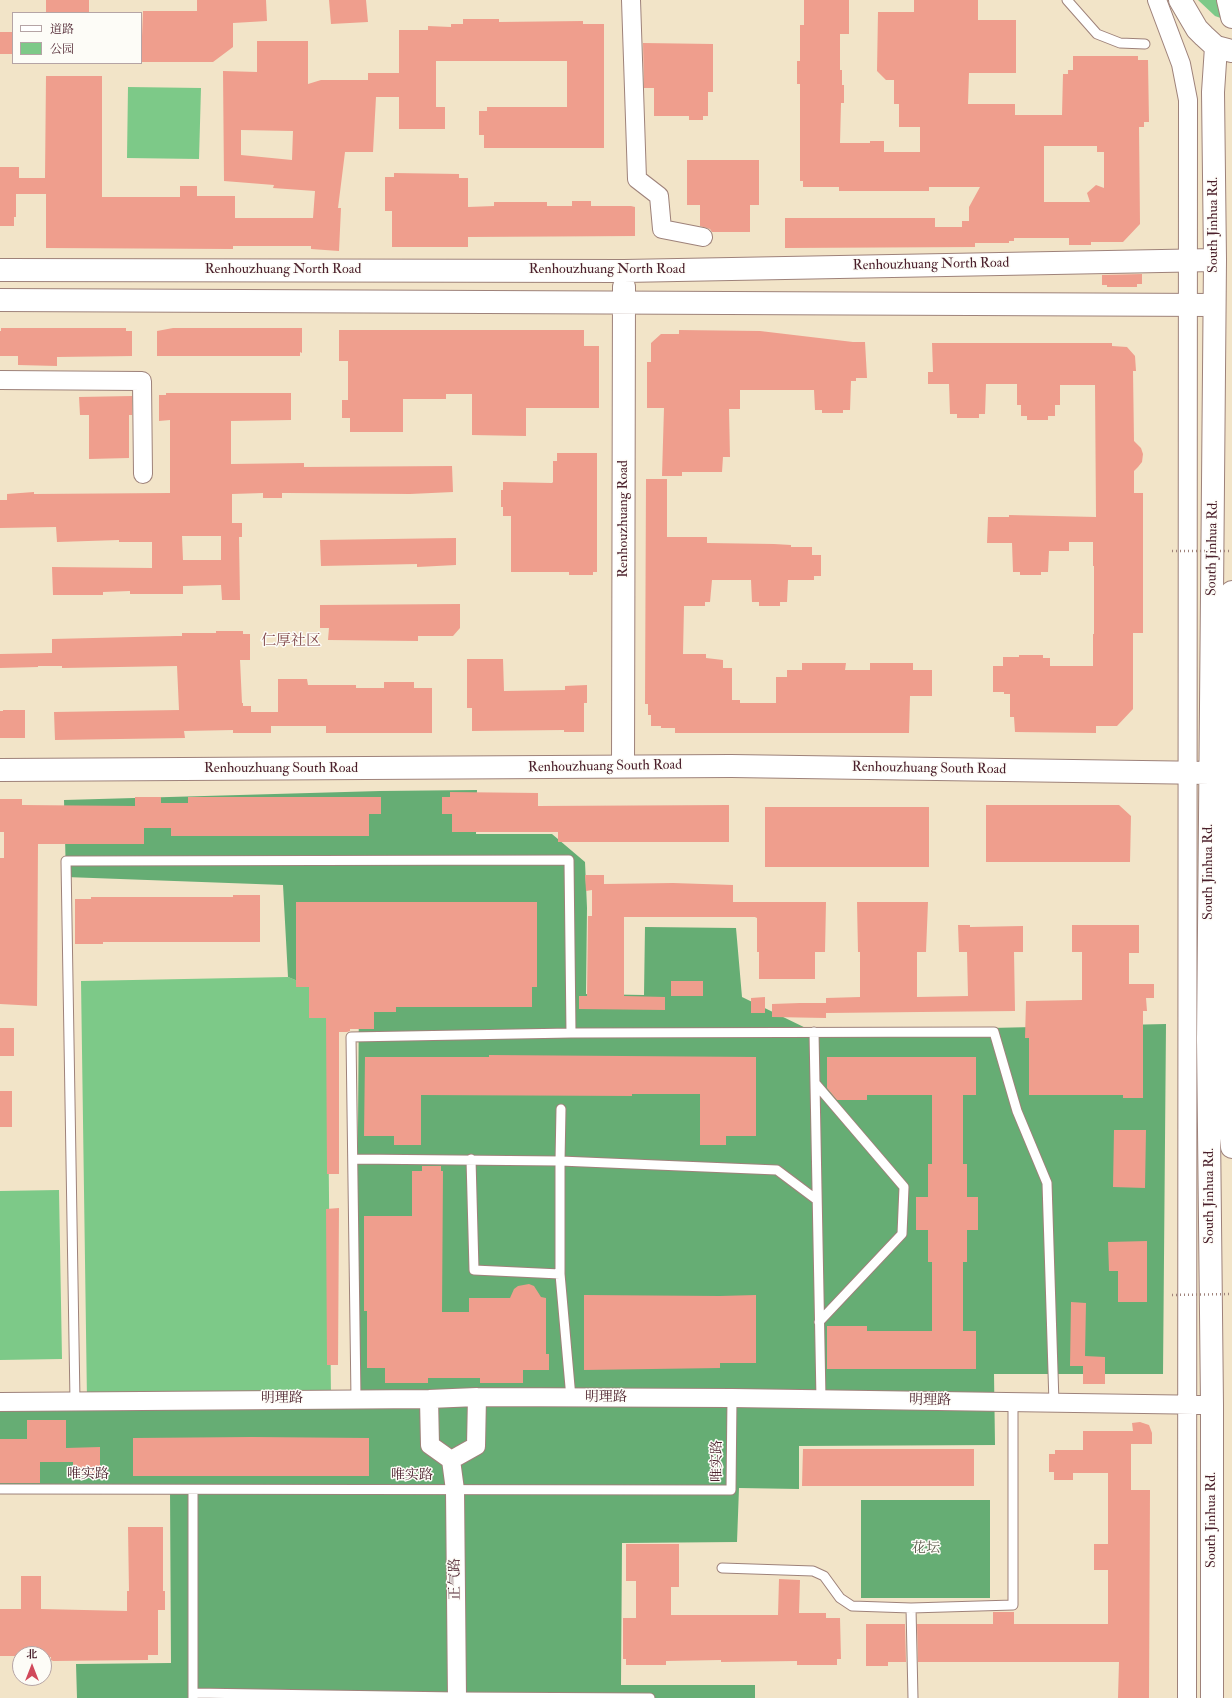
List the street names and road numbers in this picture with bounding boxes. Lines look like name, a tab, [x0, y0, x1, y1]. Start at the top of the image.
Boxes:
street label: South Jinhua Rd.	[1206, 177, 1222, 273]
street label: Renhouzhuang North Road	[853, 255, 1009, 275]
street label: Renhouzhuang North Road	[205, 262, 361, 278]
street label: Renhouzhuang North Road	[529, 262, 685, 278]
street label: Renhouzhuang Road	[616, 460, 632, 578]
street label: South Jinhua Rd.	[1204, 500, 1222, 596]
street label: Renhouzhuang South Road	[528, 757, 682, 777]
street label: Renhouzhuang South Road	[852, 759, 1006, 779]
street label: Renhouzhuang South Road	[204, 761, 358, 777]
street label: South Jinhua Rd.	[1201, 824, 1217, 920]
street label: South Jinhua Rd.	[1202, 1148, 1218, 1244]
street label: 明理路	[585, 1390, 627, 1406]
street label: 明理路	[261, 1391, 303, 1407]
street label: 明理路	[909, 1392, 951, 1410]
street label: 唯实路	[710, 1440, 726, 1482]
street label: 唯实路	[67, 1467, 109, 1483]
street label: 唯实路	[391, 1468, 433, 1484]
street label: South Jinhua Rd.	[1204, 1472, 1220, 1568]
street label: 正气路	[447, 1558, 465, 1600]

